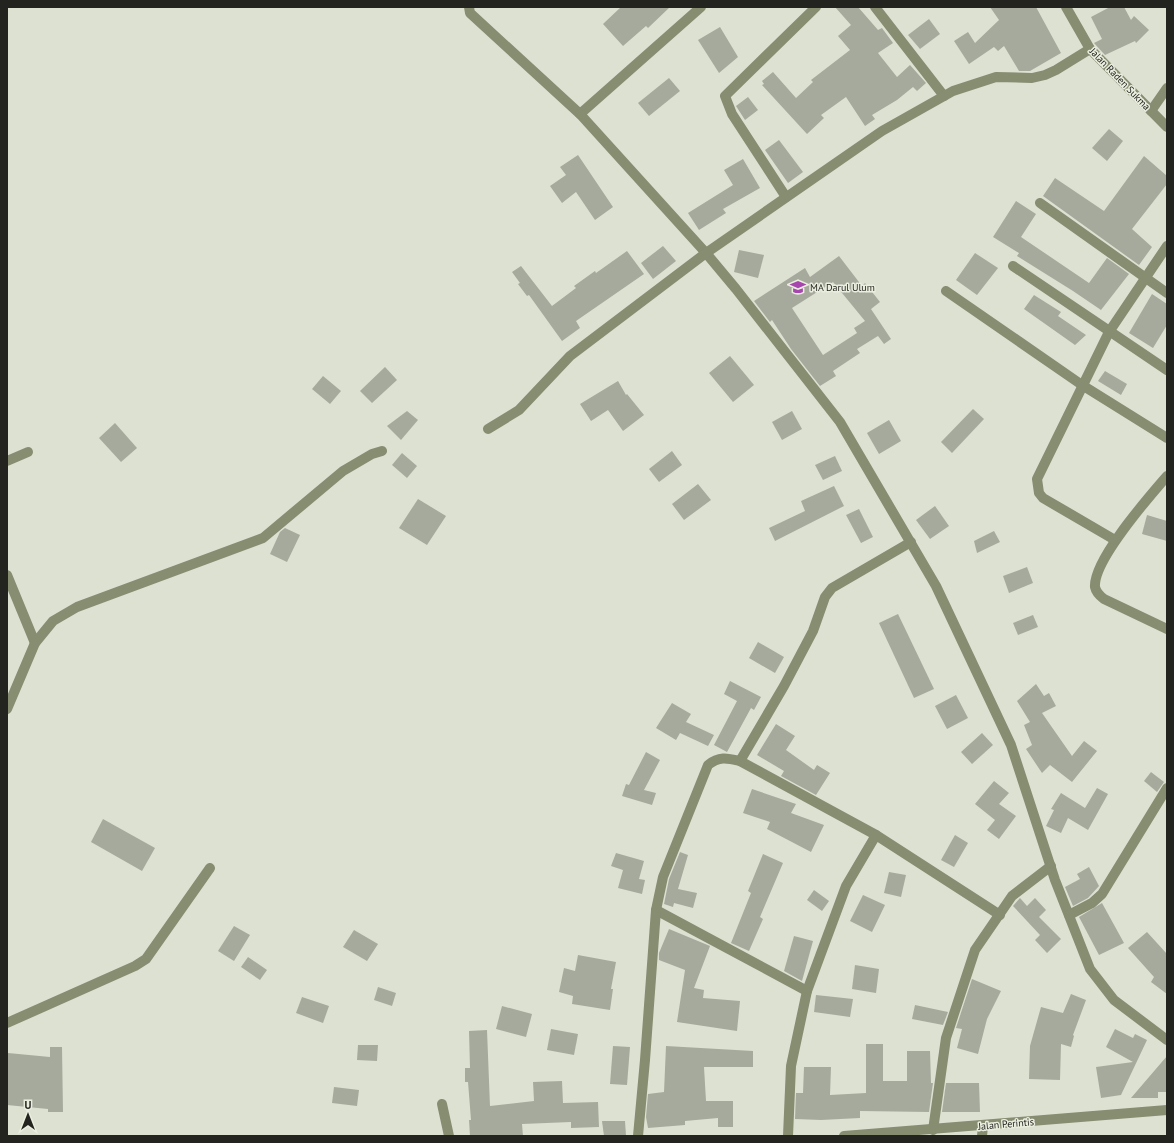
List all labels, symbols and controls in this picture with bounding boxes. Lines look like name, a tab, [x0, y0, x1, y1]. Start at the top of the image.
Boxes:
street label: Jalan Raden Sukma	[1086, 44, 1153, 113]
school or university icon: MA Darul Ulum	[789, 278, 807, 296]
place label: MA Darul Ulum	[810, 281, 875, 294]
north arrow	[8, 1095, 48, 1135]
text: U	[25, 1098, 32, 1112]
street label: Jalan Perintis	[977, 1115, 1034, 1133]

